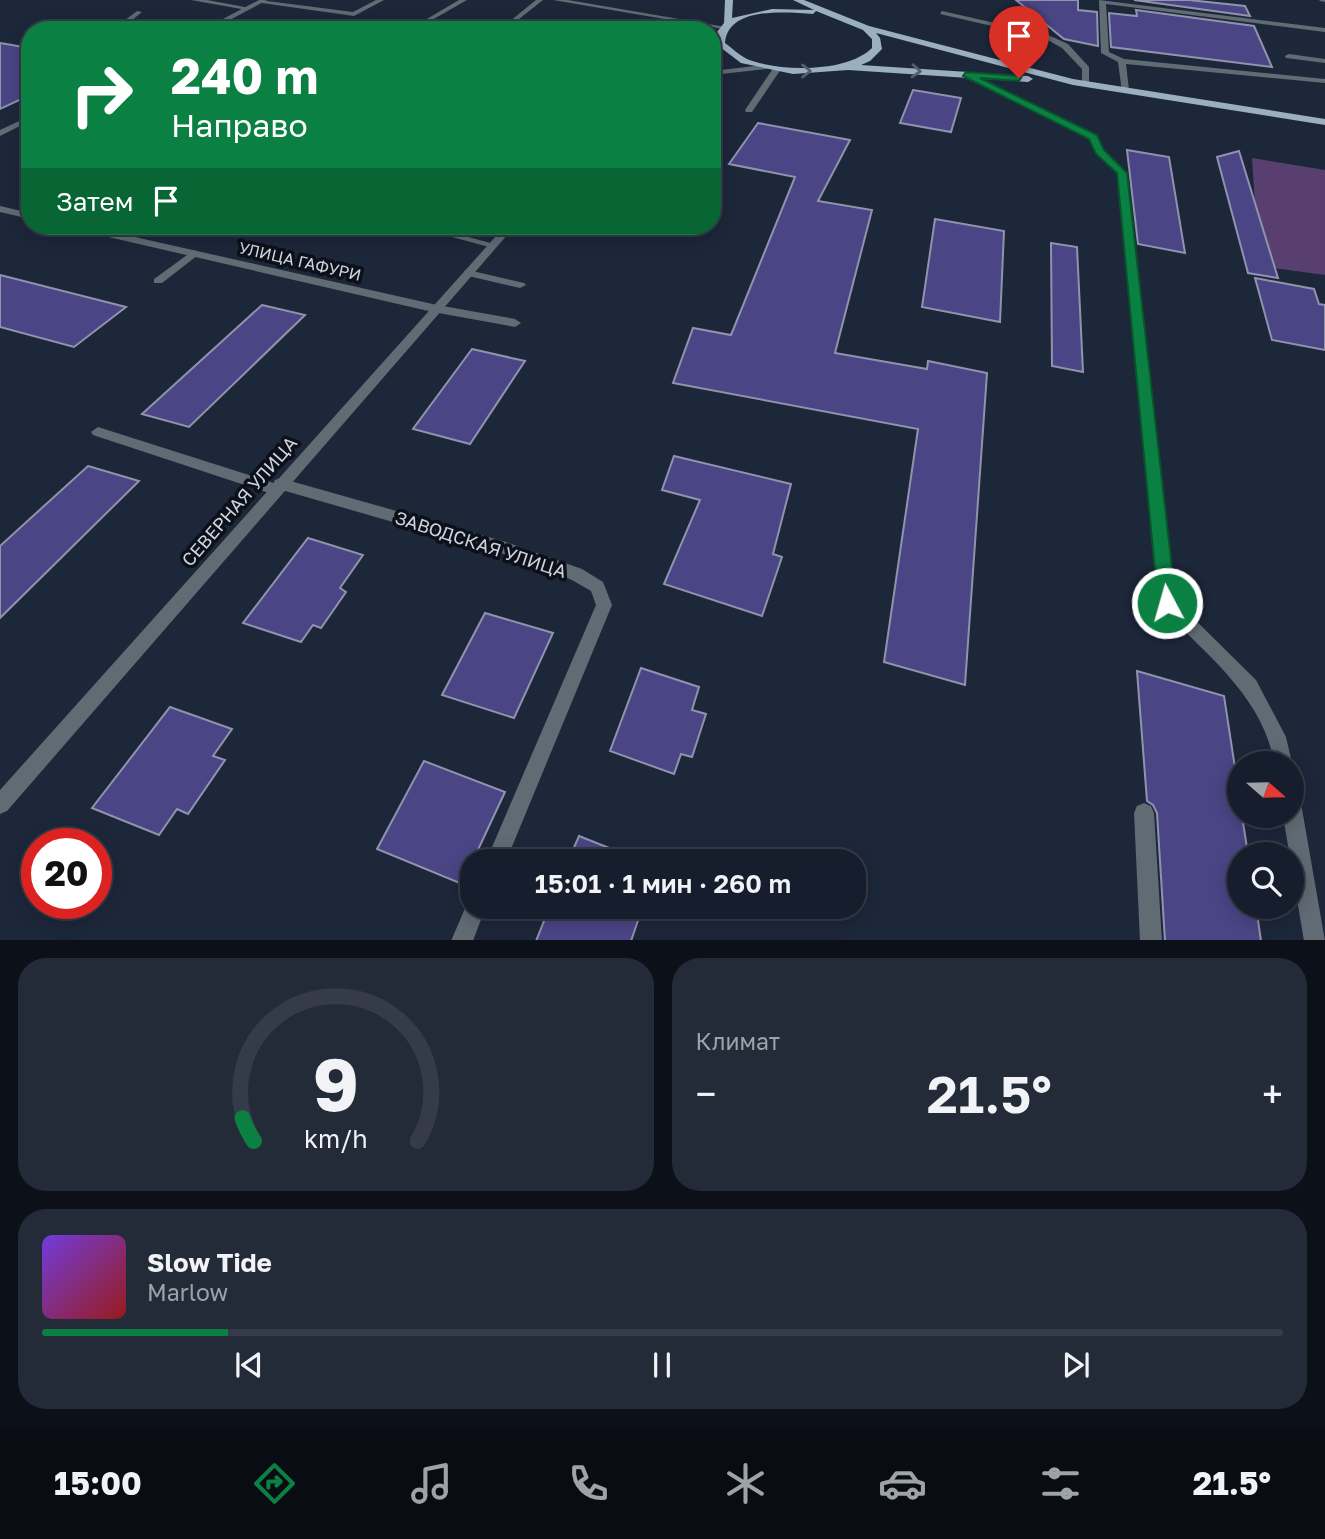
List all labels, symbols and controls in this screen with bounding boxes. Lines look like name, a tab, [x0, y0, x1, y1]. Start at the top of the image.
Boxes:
pin	[989, 6, 1049, 78]
icon: arrive	[1000, 17, 1038, 55]
text: 240 m	[171, 46, 319, 105]
icon: right	[56, 49, 147, 140]
one-way arrow	[802, 63, 812, 79]
one-way arrow	[911, 64, 922, 79]
text: Направо	[171, 106, 308, 144]
icon: arrive	[147, 182, 185, 220]
text: Затем	[56, 186, 133, 217]
street label: УЛИЦА ГАФУРИ	[237, 237, 363, 285]
street label: СЕВЕРНАЯ УЛИЦА	[177, 432, 301, 570]
street label: ЗАВОДСКАЯ УЛИЦА	[393, 506, 569, 582]
position arrow	[1130, 566, 1204, 640]
north arrow	[1227, 751, 1304, 828]
map controls	[1227, 751, 1304, 919]
speed limit sign: 20	[21, 828, 112, 919]
button: search	[1227, 842, 1304, 919]
text: 15:01 · 1 мин · 260 m	[535, 868, 791, 899]
text: Климат	[696, 1027, 780, 1055]
text: 9	[313, 1040, 359, 1127]
text: 21.5°	[927, 1062, 1052, 1124]
text: −	[696, 1071, 716, 1116]
text: +	[1262, 1071, 1283, 1116]
text: km/h	[304, 1122, 368, 1153]
text: Slow Tide	[147, 1247, 272, 1278]
text: Marlow	[147, 1278, 228, 1306]
icon: previous	[230, 1346, 268, 1384]
icon: pause	[643, 1346, 681, 1384]
icon: next	[1057, 1346, 1095, 1384]
icon: directions	[250, 1459, 299, 1508]
icon: music	[407, 1459, 456, 1508]
icon: phone	[564, 1459, 613, 1508]
icon: climate	[721, 1459, 770, 1508]
icon: car	[878, 1459, 927, 1508]
icon: filters	[1036, 1459, 1085, 1508]
text: 15:00	[54, 1464, 142, 1502]
text: 21.5°	[1193, 1464, 1271, 1502]

